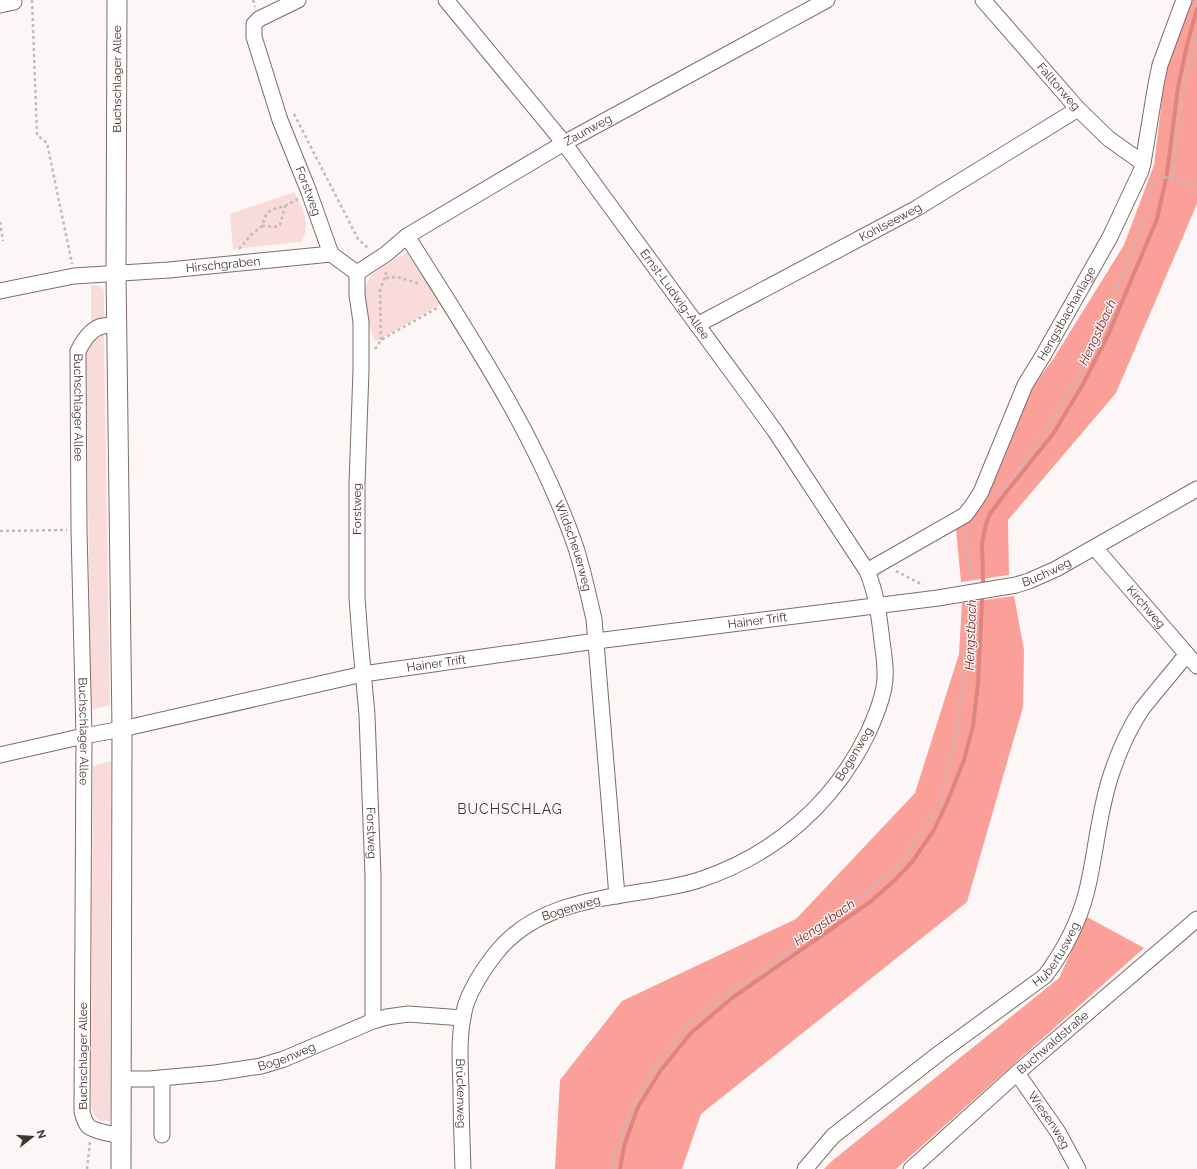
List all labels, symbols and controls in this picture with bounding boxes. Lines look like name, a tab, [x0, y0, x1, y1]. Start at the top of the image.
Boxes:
street label: Buchschlager Allee	[110, 25, 124, 133]
street label: Falltorweg	[1034, 60, 1083, 113]
street label: Zaunweg	[562, 111, 614, 149]
street label: Forstweg	[292, 164, 324, 218]
street label: Kohlseeweg	[857, 200, 924, 244]
street label: Ernst-Ludwig-Allee	[637, 246, 713, 342]
street label: Hirschgraben	[185, 254, 261, 275]
street label: Hengstbachanlage	[1033, 265, 1099, 363]
water label: Hengstbach	[1075, 297, 1119, 367]
street label: Buchschlager Allee	[71, 353, 86, 461]
street label: Forstweg	[350, 483, 364, 535]
street label: Wildscheuerweg	[552, 499, 594, 593]
street label: Buchweg	[1020, 555, 1073, 590]
street label: Kirchweg	[1124, 583, 1168, 631]
water label: Hengstbach	[962, 599, 979, 671]
street label: Hainer Trift	[727, 610, 788, 631]
street label: Hainer Trift	[406, 652, 467, 675]
street label: Buchschlager Allee	[76, 677, 91, 785]
street label: Bogenweg	[832, 724, 876, 784]
district label: BUCHSCHLAG	[457, 801, 563, 817]
street label: Forstweg	[363, 807, 379, 859]
street label: Bogenweg	[540, 892, 602, 924]
water label: Hengstbach	[791, 896, 858, 949]
street label: Hubertusweg	[1030, 920, 1082, 990]
street label: Buchschlager Allee	[76, 1002, 90, 1110]
street label: Buchwaldstraße	[1014, 1008, 1091, 1077]
street label: Bogenweg	[256, 1039, 317, 1074]
street label: Brückenweg	[453, 1058, 469, 1128]
street label: Wiesenweg	[1025, 1089, 1073, 1151]
north arrow	[12, 1117, 52, 1157]
text: N	[34, 1128, 49, 1140]

